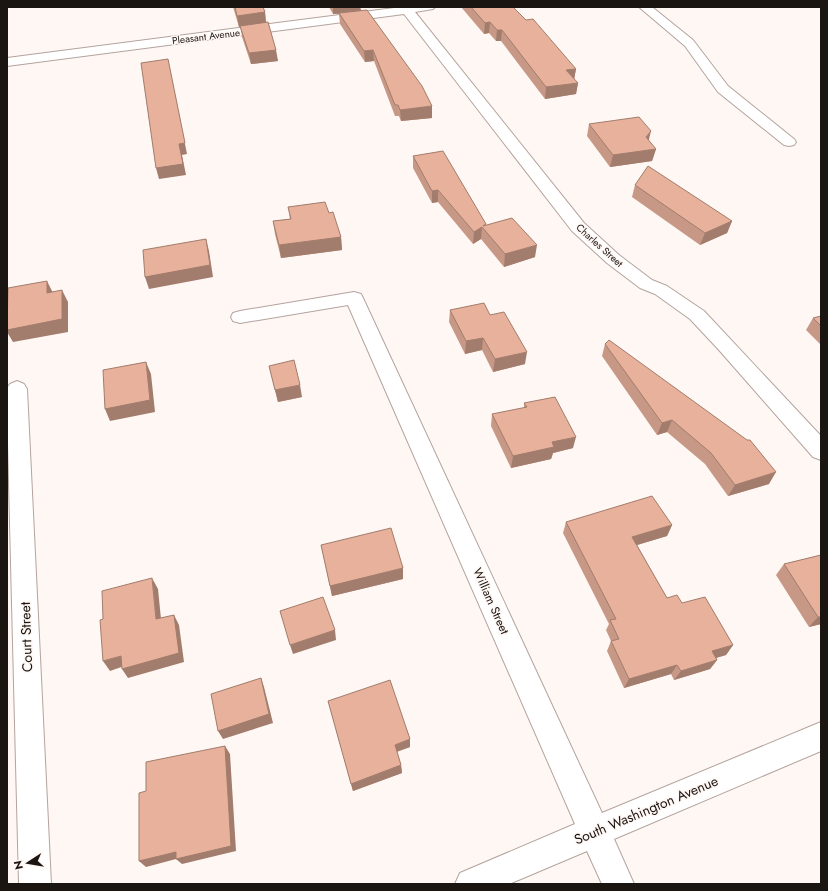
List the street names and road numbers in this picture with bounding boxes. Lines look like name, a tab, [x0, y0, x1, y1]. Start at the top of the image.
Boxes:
street label: Pleasant Avenue	[171, 25, 241, 48]
street label: Charles Street	[573, 220, 627, 271]
street label: William Street	[468, 565, 514, 637]
street label: Court Street	[15, 601, 37, 673]
street label: South Washington Avenue	[571, 771, 721, 849]

